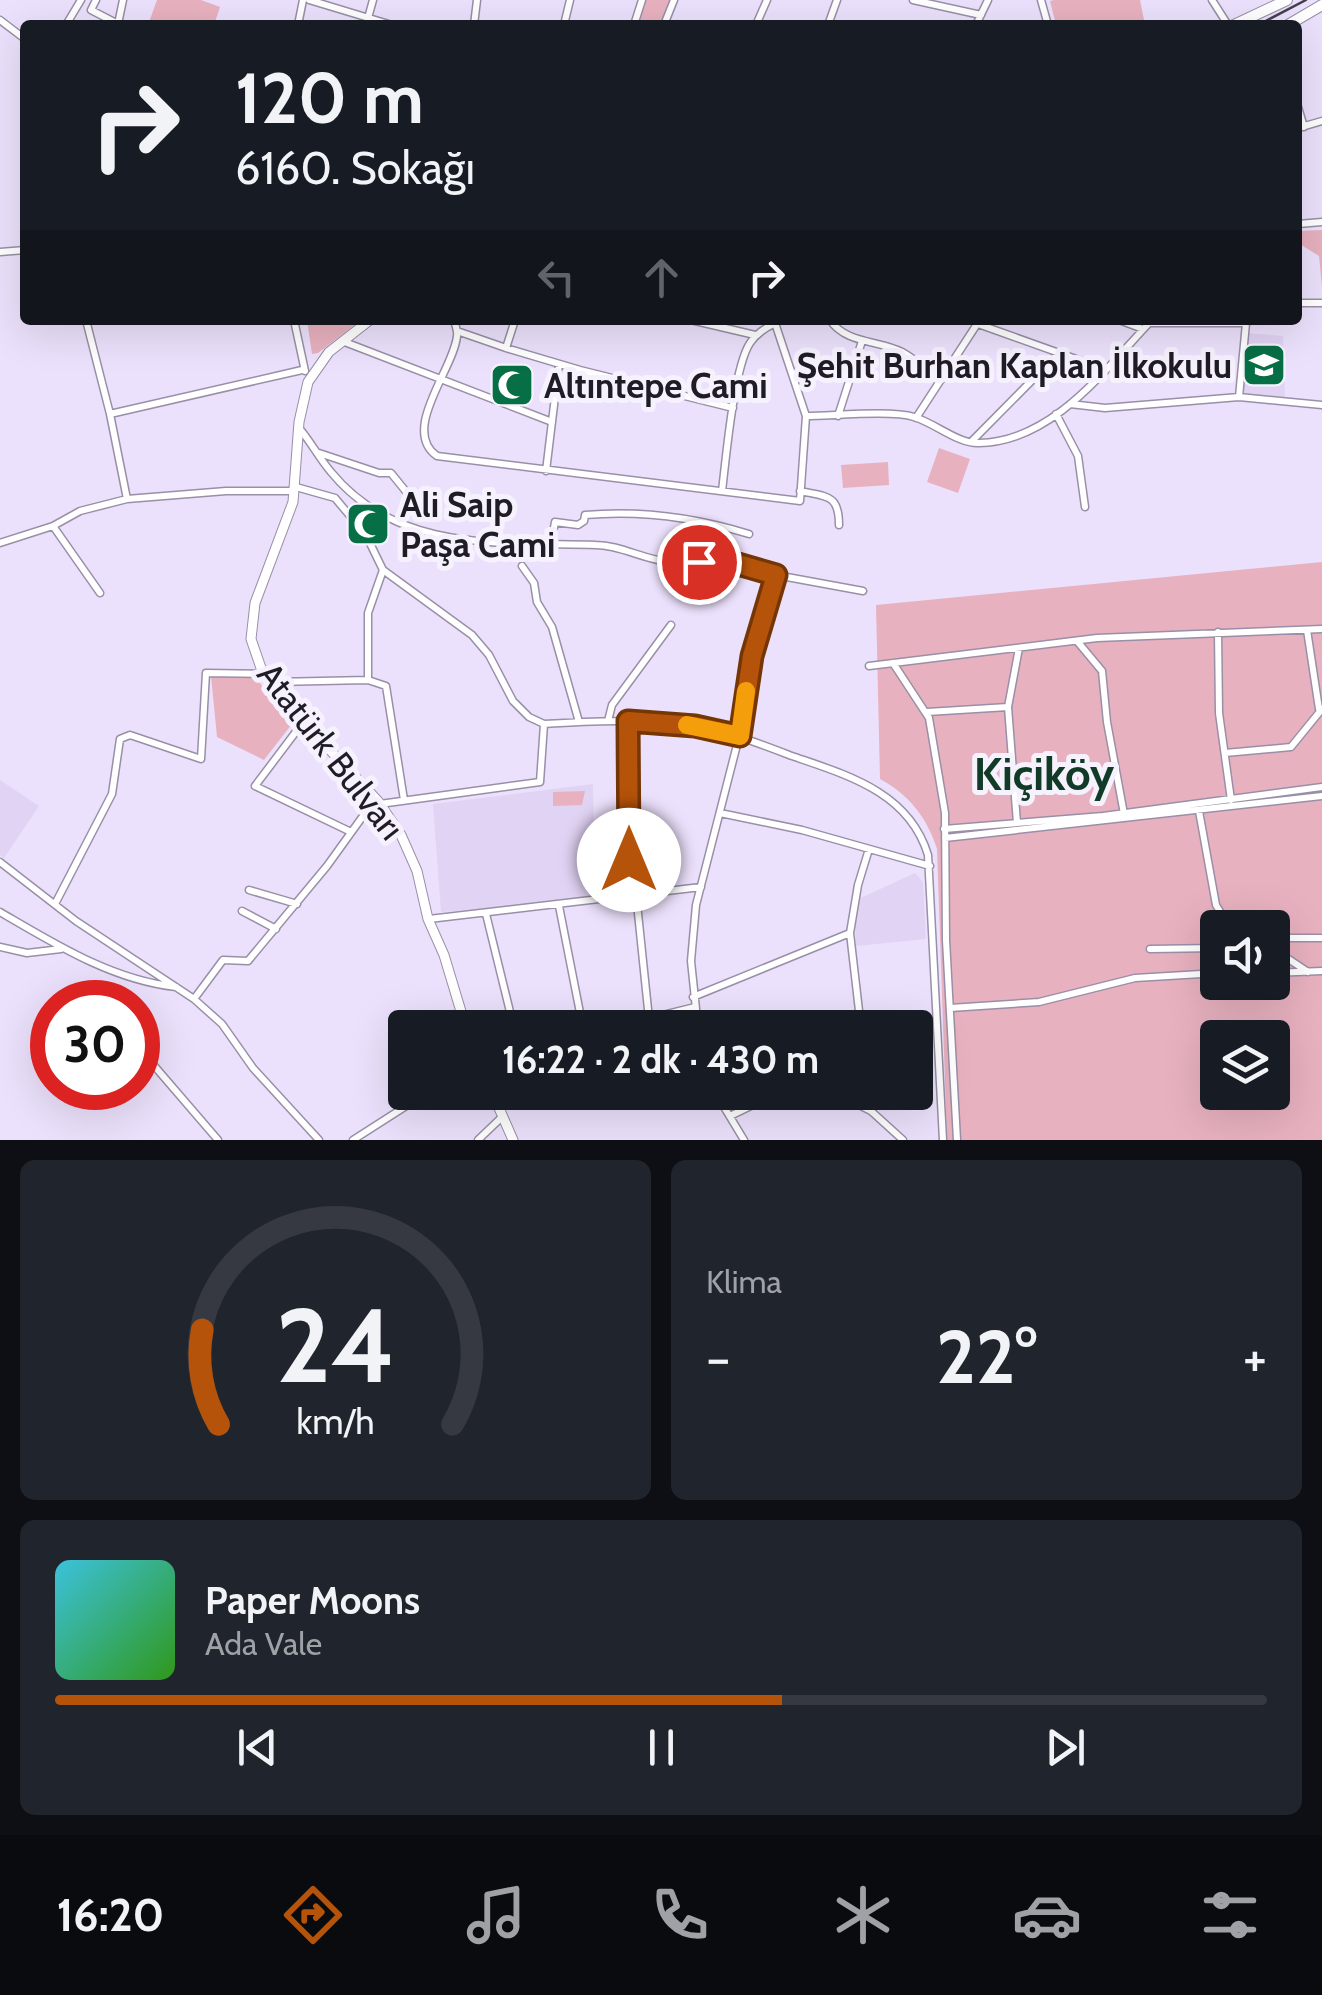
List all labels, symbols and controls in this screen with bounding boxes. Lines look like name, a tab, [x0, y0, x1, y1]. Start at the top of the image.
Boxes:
text: 120 m	[235, 55, 424, 141]
icon: right	[70, 60, 200, 190]
text: 6160. Sokağı	[235, 141, 475, 195]
icon: left	[529, 250, 584, 305]
icon: ahead	[634, 250, 689, 305]
icon: right	[739, 250, 794, 305]
school or university icon: Şehit Burhan Kaplan İlkokulu	[1241, 342, 1287, 388]
place label: Şehit Burhan Kaplan İlkokulu	[797, 344, 1232, 387]
mosque icon: Altıntepe Cami	[489, 362, 535, 408]
place label: Altıntepe Cami	[544, 364, 768, 407]
place label: Ali Saip Paşa Cami	[400, 483, 556, 566]
mosque icon: Ali Saip Paşa Cami	[345, 501, 391, 547]
pin	[657, 520, 742, 605]
icon: arrive	[672, 535, 727, 590]
street label: Atatürk Bulvarı	[248, 654, 414, 848]
district label: Kiçiköy	[974, 747, 1115, 801]
position arrow	[577, 808, 681, 912]
map controls	[1200, 910, 1290, 1110]
button: sound	[1200, 910, 1290, 1000]
speed limit sign: 30	[30, 980, 160, 1110]
button: layers	[1200, 1020, 1290, 1110]
text: 16:22 · 2 dk · 430 m	[502, 1036, 819, 1083]
text: Klima	[706, 1262, 782, 1301]
text: 24	[276, 1282, 395, 1408]
text: 22°	[936, 1311, 1037, 1402]
text: −	[706, 1324, 730, 1391]
text: +	[1243, 1324, 1267, 1391]
text: km/h	[296, 1400, 375, 1443]
text: Paper Moons	[205, 1577, 420, 1624]
text: Ada Vale	[205, 1624, 322, 1663]
icon: previous	[230, 1720, 285, 1775]
icon: pause	[634, 1720, 689, 1775]
icon: next	[1038, 1720, 1093, 1775]
icon: directions	[278, 1880, 348, 1950]
icon: music	[461, 1880, 531, 1950]
icon: phone	[645, 1880, 715, 1950]
icon: climate	[828, 1880, 898, 1950]
icon: car	[1012, 1880, 1082, 1950]
icon: filters	[1195, 1880, 1265, 1950]
text: 16:20	[57, 1888, 164, 1942]

